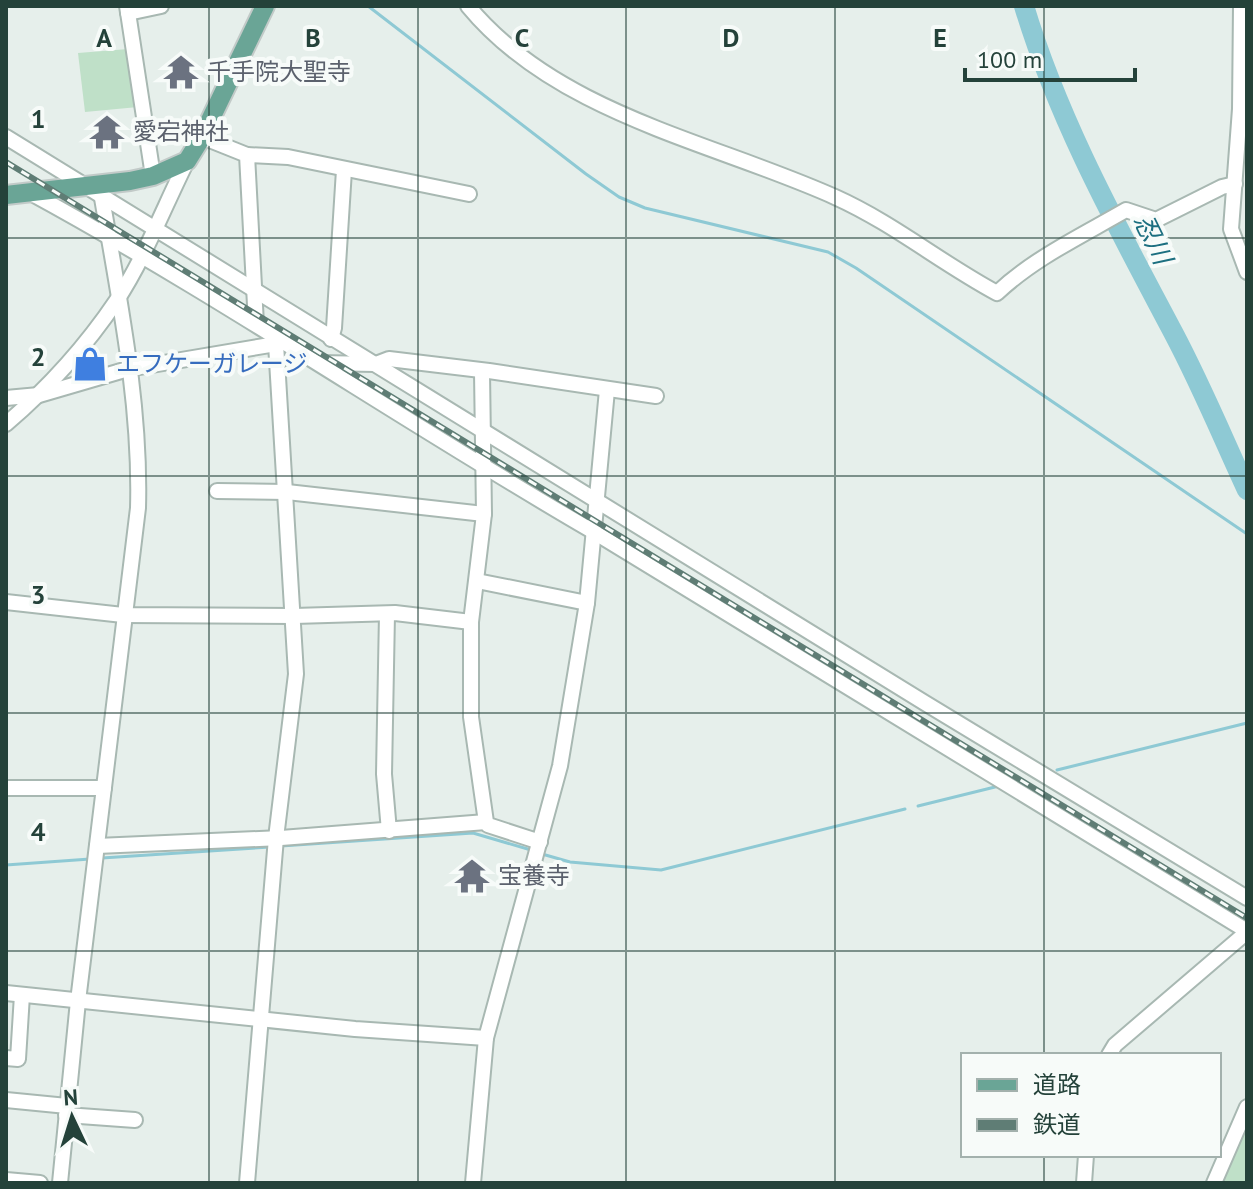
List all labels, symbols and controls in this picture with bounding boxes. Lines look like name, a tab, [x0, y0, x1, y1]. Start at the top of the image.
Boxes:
text: A	[96, 21, 112, 54]
text: B	[305, 21, 321, 54]
text: C	[515, 21, 529, 54]
text: D	[723, 21, 739, 54]
text: E	[933, 21, 947, 54]
scale bar	[965, 32, 1135, 82]
text: 100 m	[977, 44, 1042, 75]
temple icon: 千手院大聖寺	[162, 53, 200, 91]
place label: 千手院大聖寺	[207, 56, 351, 87]
text: 1	[31, 102, 45, 135]
temple icon: 愛宕神社	[88, 113, 126, 151]
place label: 愛宕神社	[133, 116, 229, 147]
water label: 忍川	[1127, 208, 1181, 272]
text: 2	[31, 340, 45, 373]
shop icon: エフケーガレージ	[71, 345, 109, 383]
place label: エフケーガレージ	[116, 348, 308, 379]
text: 3	[31, 578, 45, 611]
text: 4	[31, 815, 46, 848]
temple icon: 宝養寺	[453, 857, 491, 895]
place label: 宝養寺	[498, 860, 570, 891]
legend	[961, 1053, 1221, 1157]
text: 道路	[1033, 1069, 1081, 1100]
north arrow	[32, 1077, 112, 1157]
text: N	[62, 1083, 79, 1112]
text: 鉄道	[1033, 1109, 1081, 1140]

